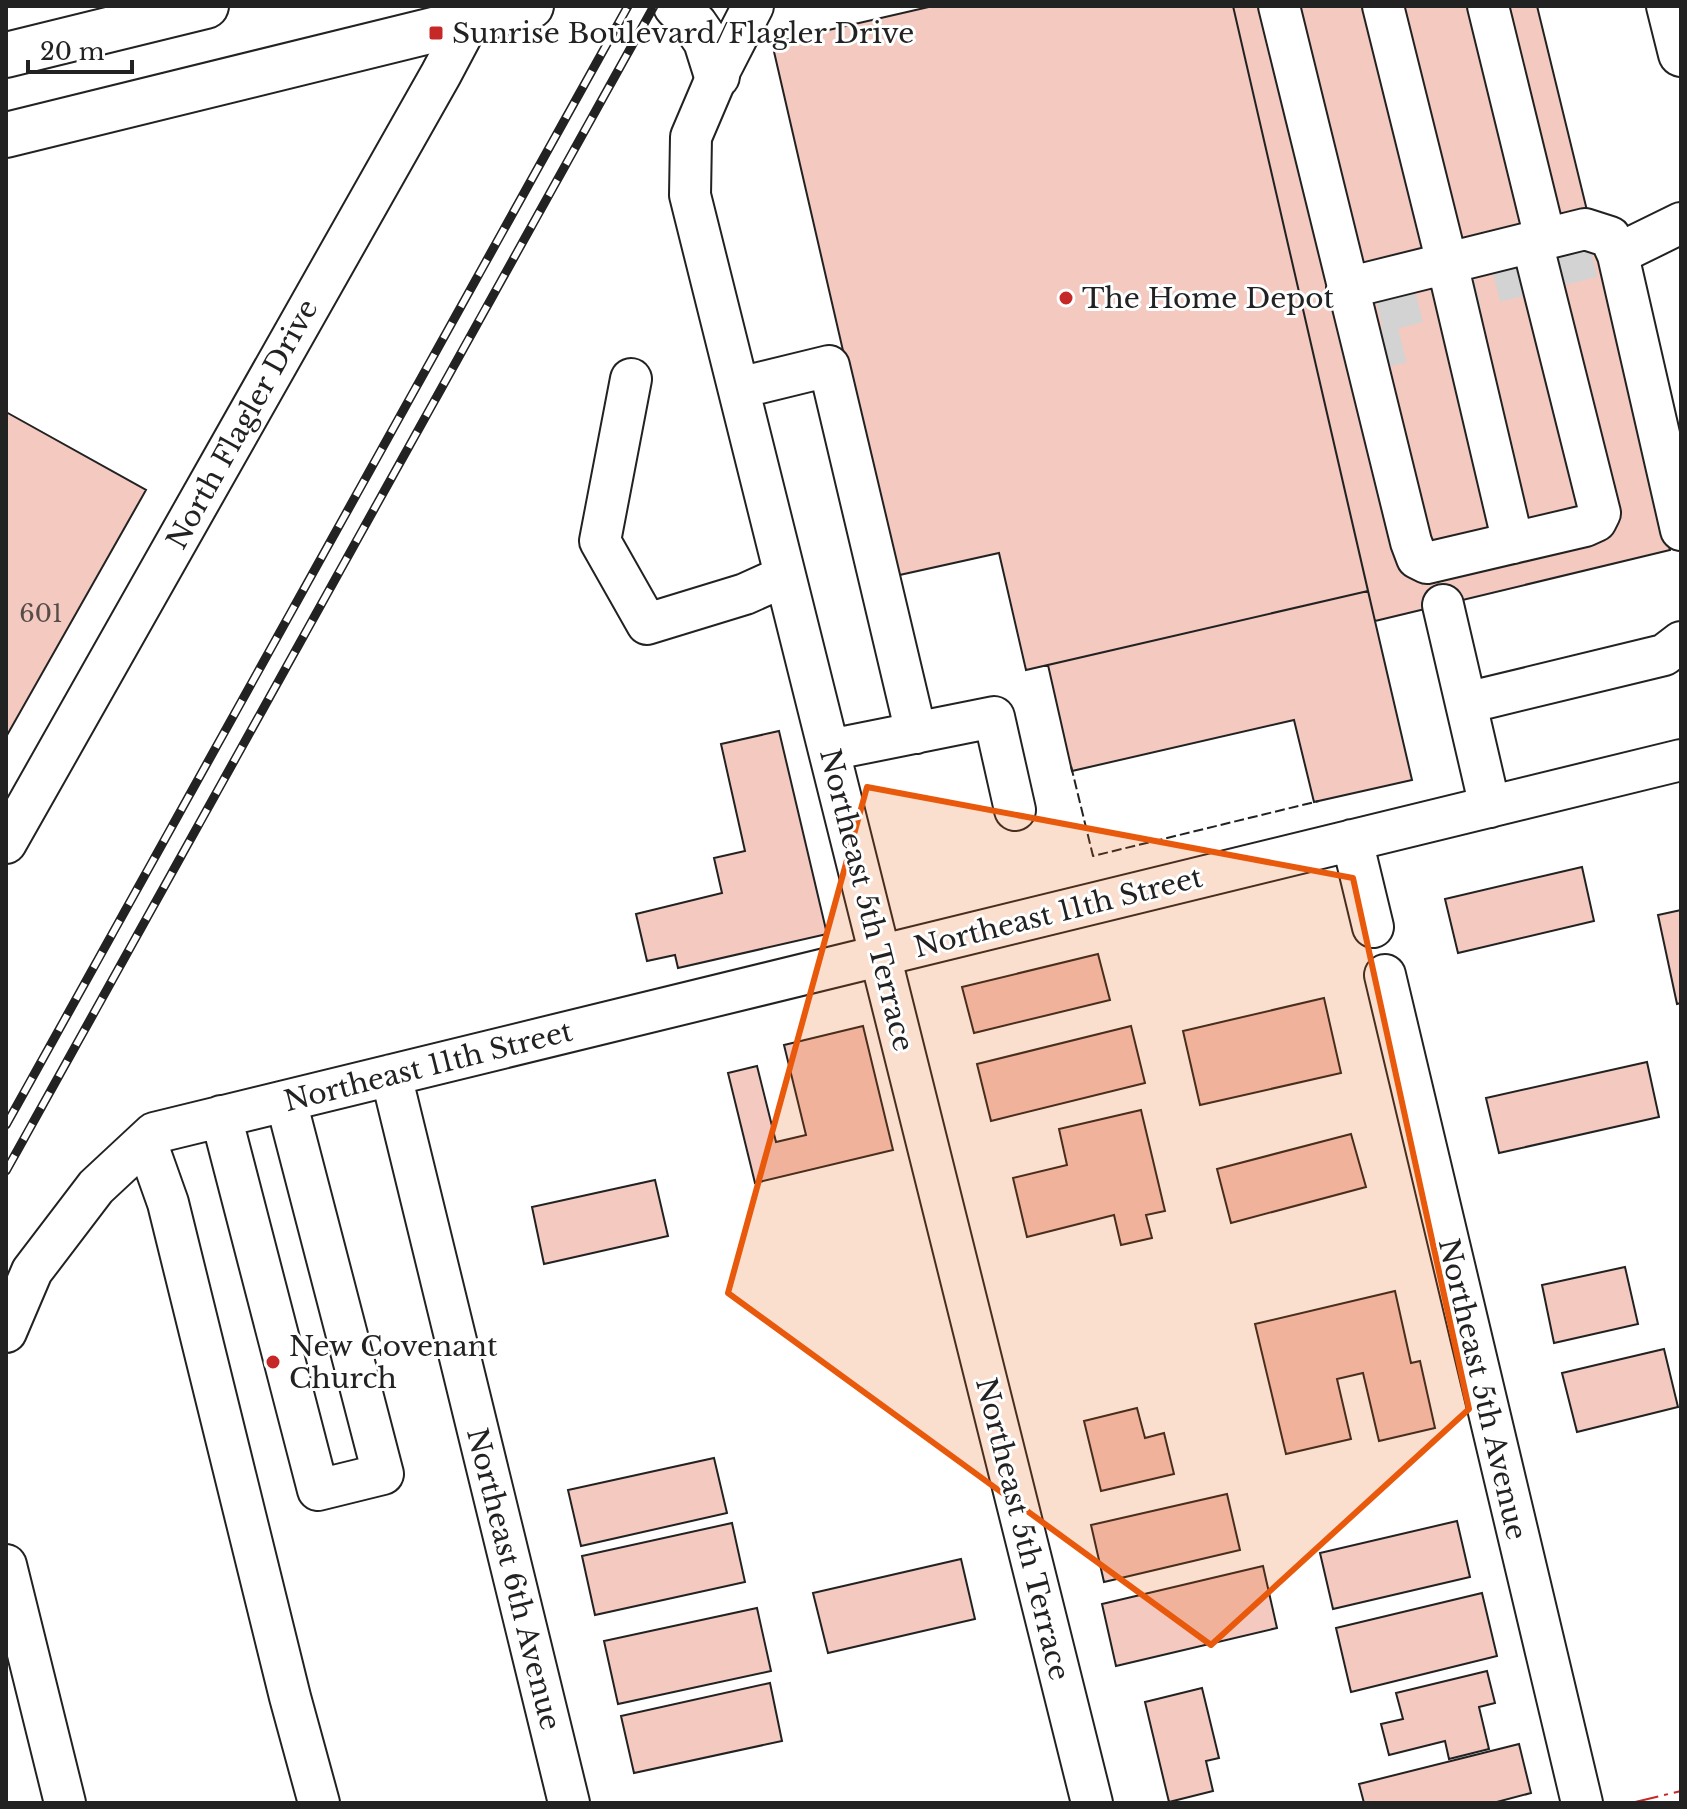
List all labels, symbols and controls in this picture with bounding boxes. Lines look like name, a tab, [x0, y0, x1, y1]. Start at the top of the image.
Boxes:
place label: Sunrise Boulevard/Flagler Drive	[452, 16, 914, 51]
scale bar	[28, 24, 132, 74]
marker: Sunrise Boulevard/Flagler Drive	[427, 24, 445, 42]
text: 20 m	[40, 37, 105, 66]
place label: The Home Depot	[1082, 281, 1335, 316]
marker: The Home Depot	[1057, 289, 1075, 307]
street label: North Flagler Drive	[159, 293, 326, 555]
house number: 601	[19, 599, 63, 628]
street label: Northeast 5th Terrace	[812, 745, 921, 1055]
street label: Northeast 11th Street	[910, 860, 1206, 965]
street label: Northeast 11th Street	[280, 1014, 576, 1119]
street label: Northeast 5th Avenue	[1431, 1235, 1534, 1543]
place label: New Covenant Church	[289, 1329, 498, 1396]
marker: New Covenant Church	[264, 1353, 282, 1371]
street label: Northeast 5th Terrace	[968, 1374, 1077, 1684]
street label: Northeast 6th Avenue	[459, 1424, 568, 1734]

